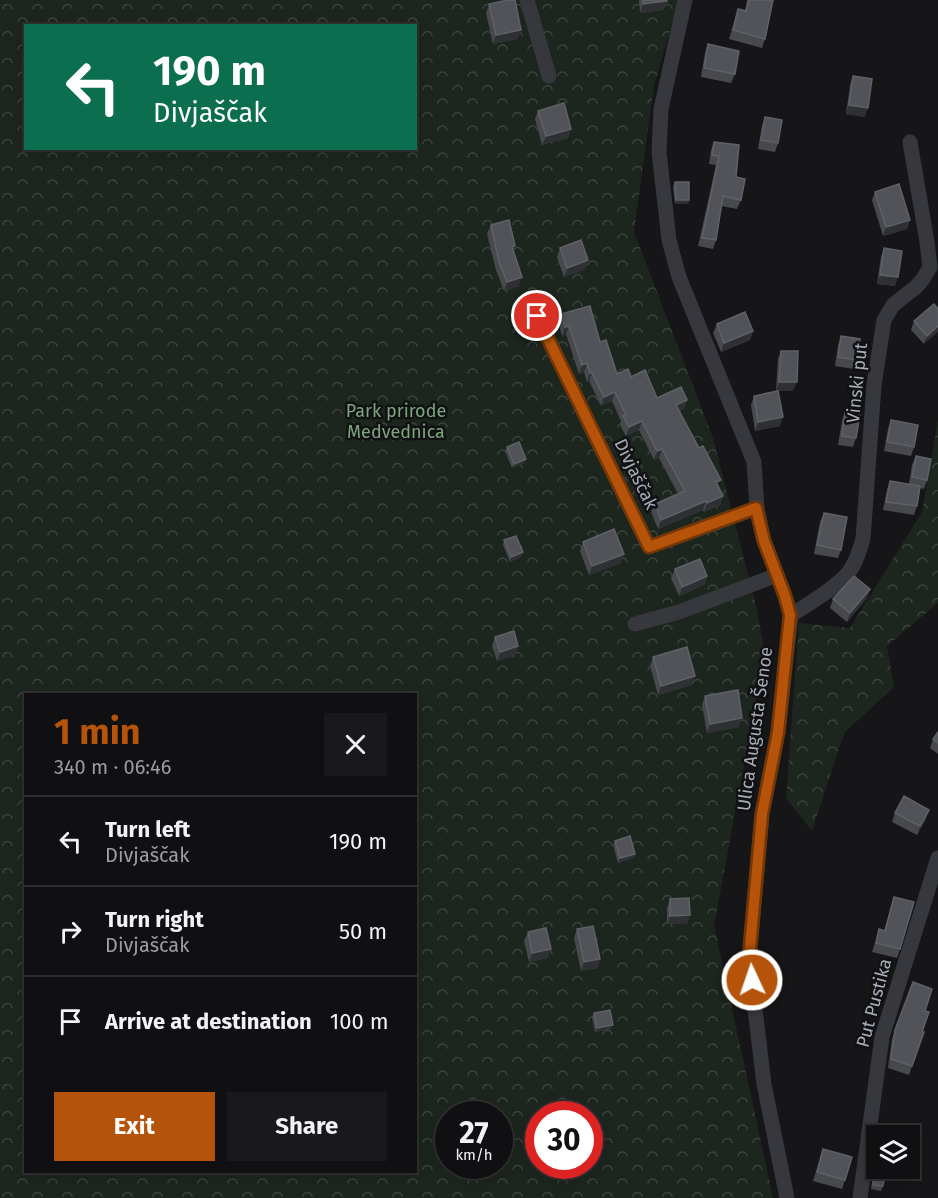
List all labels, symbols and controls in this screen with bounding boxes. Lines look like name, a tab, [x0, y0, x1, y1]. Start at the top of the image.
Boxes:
text: 190 m	[153, 46, 266, 96]
icon: left	[54, 48, 132, 126]
text: Divjaščak	[153, 97, 267, 129]
pin	[511, 290, 562, 341]
icon: arrive	[520, 299, 553, 332]
street label: Vinski put	[842, 341, 872, 424]
park label: Park prirode Medvednica	[346, 400, 446, 443]
street label: Divjaščak	[609, 435, 663, 514]
street label: Ulica Augusta Šenoe	[733, 646, 777, 812]
text: 1 min	[54, 710, 141, 754]
button: close	[324, 713, 387, 776]
text: 340 m · 06:46	[54, 755, 171, 779]
text: Turn left	[105, 816, 190, 843]
icon: left	[54, 825, 87, 858]
text: 190 m	[329, 828, 387, 855]
text: Divjaščak	[105, 843, 189, 867]
text: Turn right	[105, 906, 204, 933]
icon: right	[54, 915, 87, 948]
text: 50 m	[339, 918, 387, 945]
text: Divjaščak	[105, 933, 189, 957]
position arrow	[720, 948, 784, 1012]
street label: Put Pustika	[852, 956, 896, 1050]
icon: arrive	[54, 1005, 87, 1038]
text: Arrive at destination	[105, 1008, 312, 1035]
text: 100 m	[330, 1008, 388, 1035]
button: Exit	[54, 1092, 215, 1161]
button: Share	[227, 1092, 387, 1161]
speed limit sign: 30	[525, 1101, 603, 1179]
text: 27	[459, 1115, 489, 1151]
map controls	[866, 1125, 920, 1179]
button: layers	[866, 1125, 920, 1179]
text: km/h	[455, 1146, 493, 1164]

